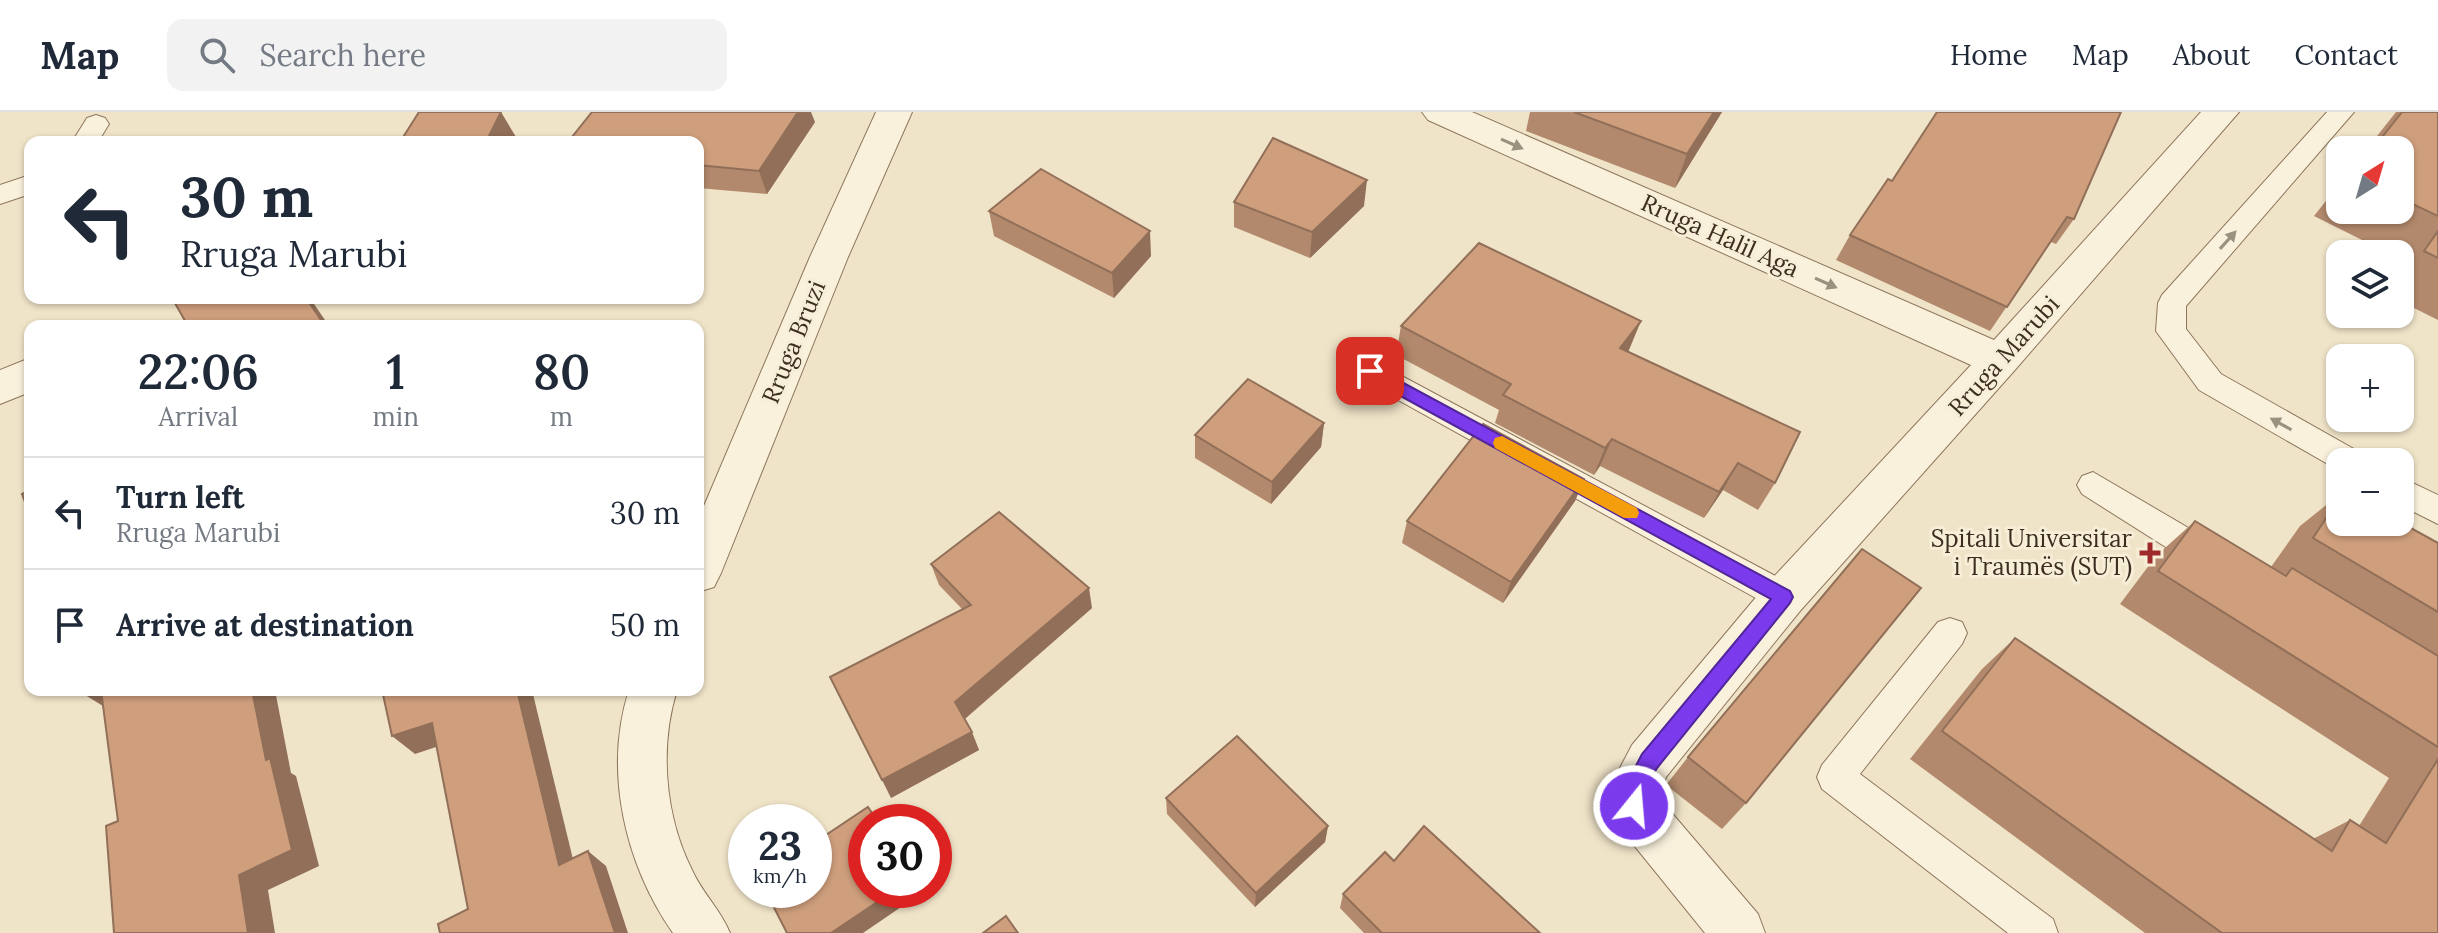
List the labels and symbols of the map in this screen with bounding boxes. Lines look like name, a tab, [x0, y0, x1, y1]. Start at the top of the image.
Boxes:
north arrow	[2326, 136, 2414, 224]
one-way arrow	[1500, 137, 1524, 150]
street label: Rruga Halil Aga	[1636, 187, 1804, 284]
one-way arrow	[2219, 231, 2237, 250]
street label: Rruga Bruzi	[755, 276, 832, 408]
one-way arrow	[1814, 276, 1838, 290]
street label: Rruga Marubi	[1941, 289, 2066, 422]
pin	[1336, 337, 1404, 405]
one-way arrow	[2270, 417, 2293, 431]
place label: Spitali Universitar i Traumës (SUT)	[1931, 523, 2133, 582]
marker: Spitali Universitar i Traumës (SUT)	[2139, 542, 2161, 564]
position arrow	[1592, 764, 1676, 848]
speed limit sign: 30	[848, 804, 952, 908]

